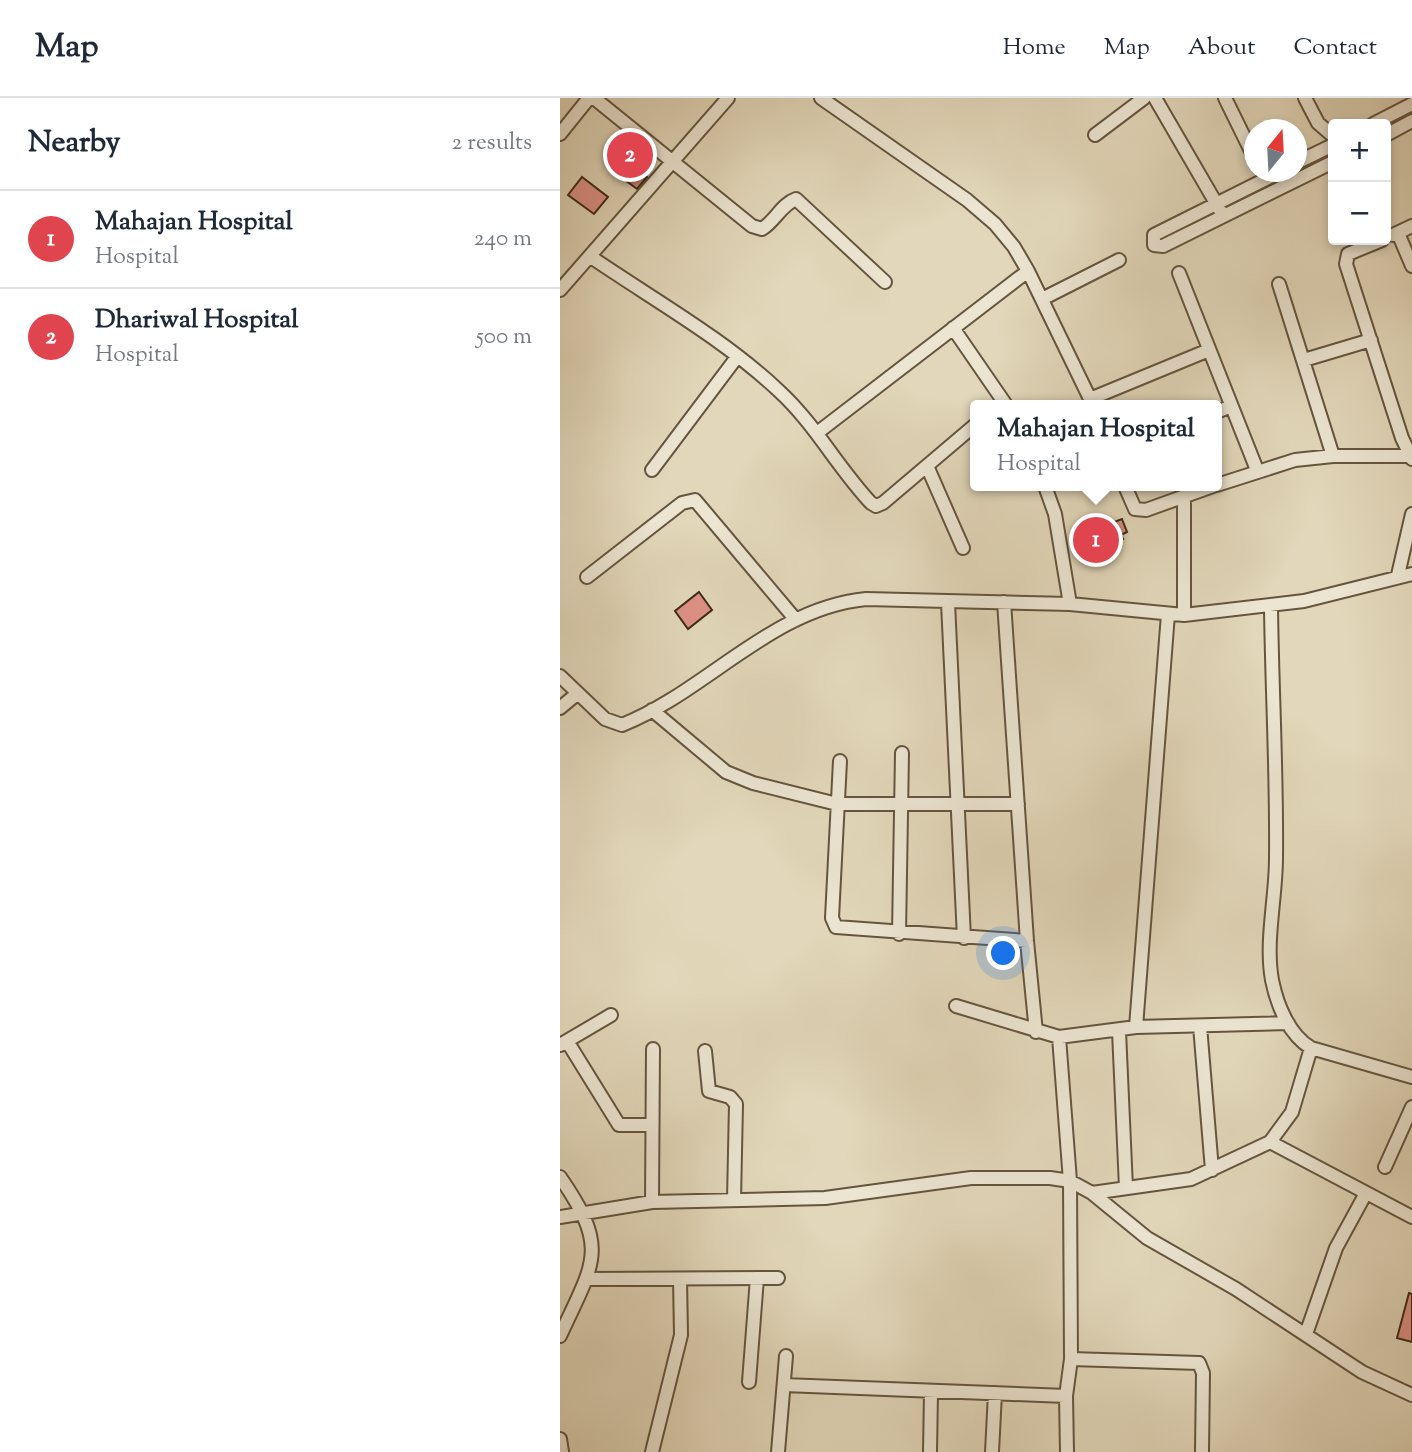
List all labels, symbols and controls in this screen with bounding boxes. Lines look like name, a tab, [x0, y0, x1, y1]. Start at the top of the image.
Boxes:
text: Map	[35, 24, 99, 72]
text: Home	[1003, 31, 1066, 65]
text: Map	[1104, 31, 1150, 65]
text: About	[1188, 31, 1255, 65]
text: Contact	[1293, 31, 1377, 65]
north arrow	[1244, 119, 1307, 182]
map controls	[1328, 119, 1391, 245]
button: +	[1328, 119, 1391, 182]
text: Nearby	[28, 122, 120, 165]
text: 2 results	[452, 127, 532, 160]
pin: 2	[607, 129, 653, 181]
button: −	[1328, 182, 1391, 245]
text: Mahajan Hospital	[95, 204, 293, 241]
text: 1	[47, 223, 55, 256]
text: 240 m	[474, 223, 532, 256]
text: Hospital	[95, 241, 179, 274]
text: Dhariwal Hospital	[95, 302, 299, 339]
text: 2	[46, 321, 56, 354]
text: 500 m	[476, 321, 532, 354]
text: Hospital	[95, 339, 179, 372]
popup	[970, 400, 1222, 491]
text: Mahajan Hospital	[997, 411, 1195, 448]
text: Hospital	[997, 448, 1081, 481]
pin: 1	[1073, 514, 1119, 566]
your location	[986, 936, 1020, 970]

